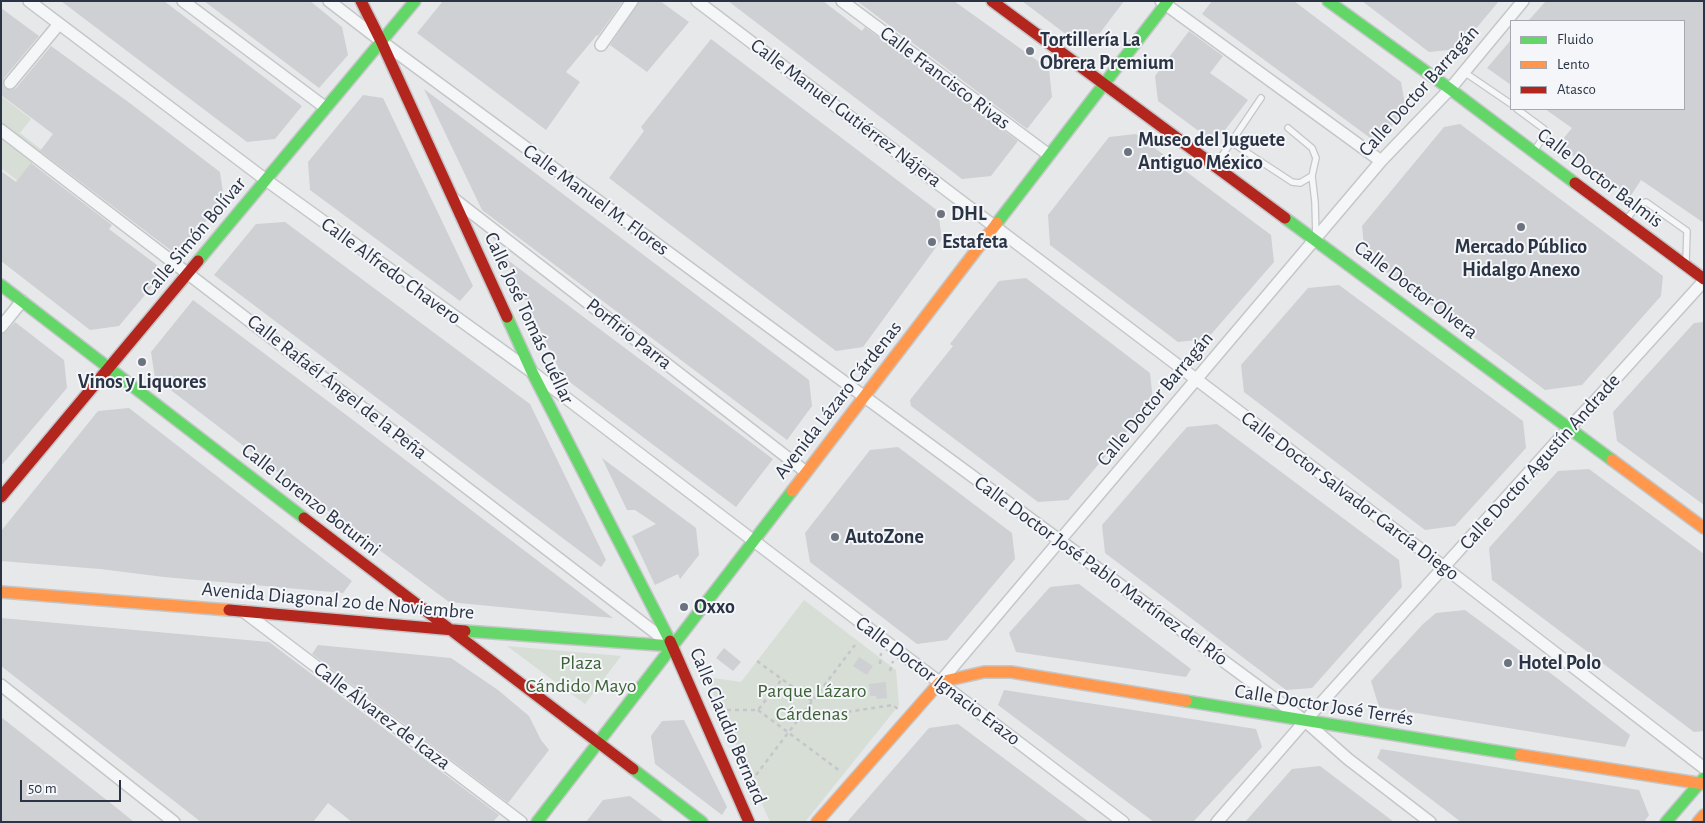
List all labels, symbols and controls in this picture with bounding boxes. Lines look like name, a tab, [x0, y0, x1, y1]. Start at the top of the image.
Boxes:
street label: Calle Doctor Barragán	[1354, 20, 1484, 162]
legend	[1510, 20, 1685, 110]
street label: Calle Francisco Rivas	[875, 21, 1015, 135]
place label: Tortillería La Obrera Premium	[1040, 28, 1174, 75]
text: Fluido	[1557, 32, 1594, 47]
street label: Calle Manuel Gutiérrez Nájera	[746, 33, 946, 193]
marker: Tortillería La Obrera Premium	[1024, 45, 1036, 57]
text: Lento	[1557, 57, 1590, 72]
text: Atasco	[1557, 82, 1596, 97]
street label: Calle Doctor Balmis	[1532, 123, 1668, 233]
place label: Museo del Juguete Antiguo México	[1138, 128, 1285, 175]
street label: Calle Manuel M. Flores	[518, 139, 674, 261]
marker: Museo del Juguete Antiguo México	[1122, 146, 1134, 158]
street label: Calle Simón Bolívar	[137, 172, 251, 302]
place label: DHL	[951, 202, 987, 226]
marker: DHL	[935, 208, 947, 220]
street label: Calle Alfredo Chavero	[316, 212, 466, 330]
marker: Mercado Público Hidalgo Anexo	[1515, 221, 1527, 233]
street label: Calle José Tomás Cuéllar	[479, 228, 579, 408]
place label: Estafeta	[942, 230, 1008, 254]
place label: Mercado Público Hidalgo Anexo	[1455, 235, 1587, 282]
marker: Estafeta	[926, 236, 938, 248]
street label: Calle Doctor Olvera	[1349, 236, 1483, 344]
street label: Porfirio Parra	[581, 293, 677, 375]
street label: Calle Rafaél Ángel de la Peña	[242, 309, 432, 465]
street label: Avenida Lázaro Cárdenas	[769, 316, 907, 484]
street label: Calle Doctor Barragán	[1092, 327, 1218, 471]
marker: Vinos y Liquores	[136, 356, 148, 368]
street label: Calle Doctor Agustín Andrade	[1455, 369, 1625, 555]
place label: Vinos y Liquores	[78, 370, 206, 394]
street label: Calle Doctor Salvador García Diego	[1236, 406, 1464, 586]
street label: Calle Lorenzo Boturini	[237, 438, 385, 562]
street label: Calle Doctor José Pablo Martínez del Río	[969, 471, 1233, 671]
place label: AutoZone	[845, 525, 924, 549]
marker: AutoZone	[829, 531, 841, 543]
street label: Avenida Diagonal 20 de Noviembre	[201, 577, 475, 625]
place label: Oxxo	[694, 595, 735, 619]
marker: Oxxo	[678, 601, 690, 613]
street label: Calle Doctor Ignacio Erazo	[851, 611, 1025, 751]
street label: Calle Claudio Bernard	[684, 644, 772, 808]
park label: Plaza Cándido Mayo	[525, 651, 637, 698]
place label: Hotel Polo	[1518, 651, 1601, 675]
street label: Calle Álvarez de Icaza	[309, 657, 455, 775]
marker: Hotel Polo	[1502, 657, 1514, 669]
park label: Parque Lázaro Cárdenas	[757, 679, 867, 726]
street label: Calle Doctor José Terrés	[1233, 679, 1415, 731]
scale bar	[22, 770, 124, 802]
text: 50 m	[28, 781, 57, 796]

